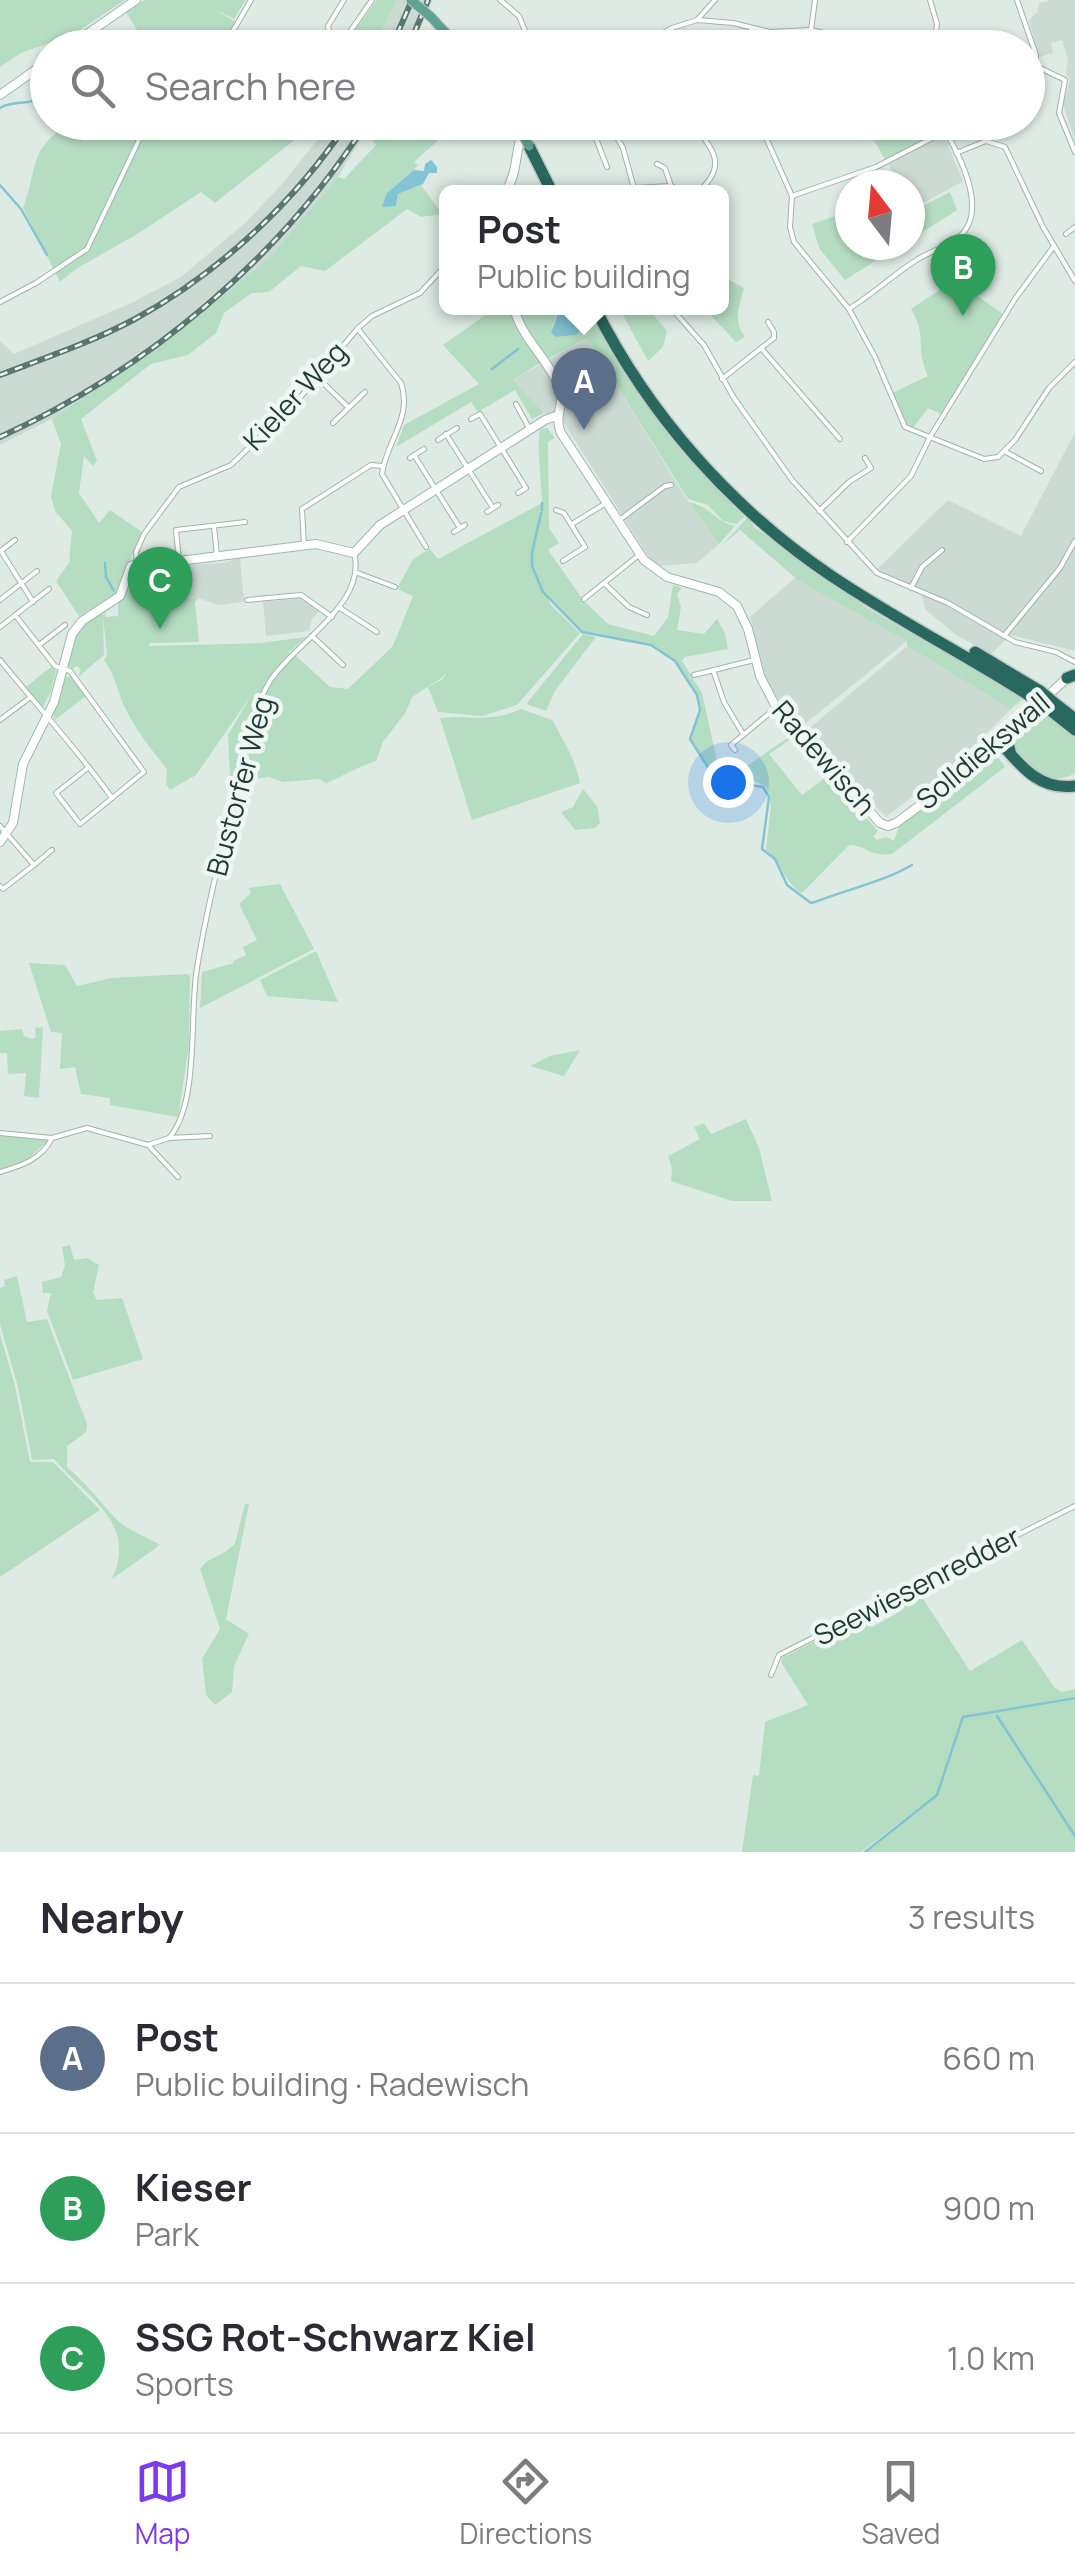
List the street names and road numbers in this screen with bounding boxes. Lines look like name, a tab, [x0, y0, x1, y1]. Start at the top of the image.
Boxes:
street label: Kieler Weg	[234, 333, 354, 458]
street label: Solldiekswall	[908, 683, 1057, 817]
street label: Bustorfer Weg	[197, 692, 281, 880]
street label: Radewisch	[764, 692, 885, 823]
street label: Seewiesenredder	[807, 1517, 1026, 1654]

